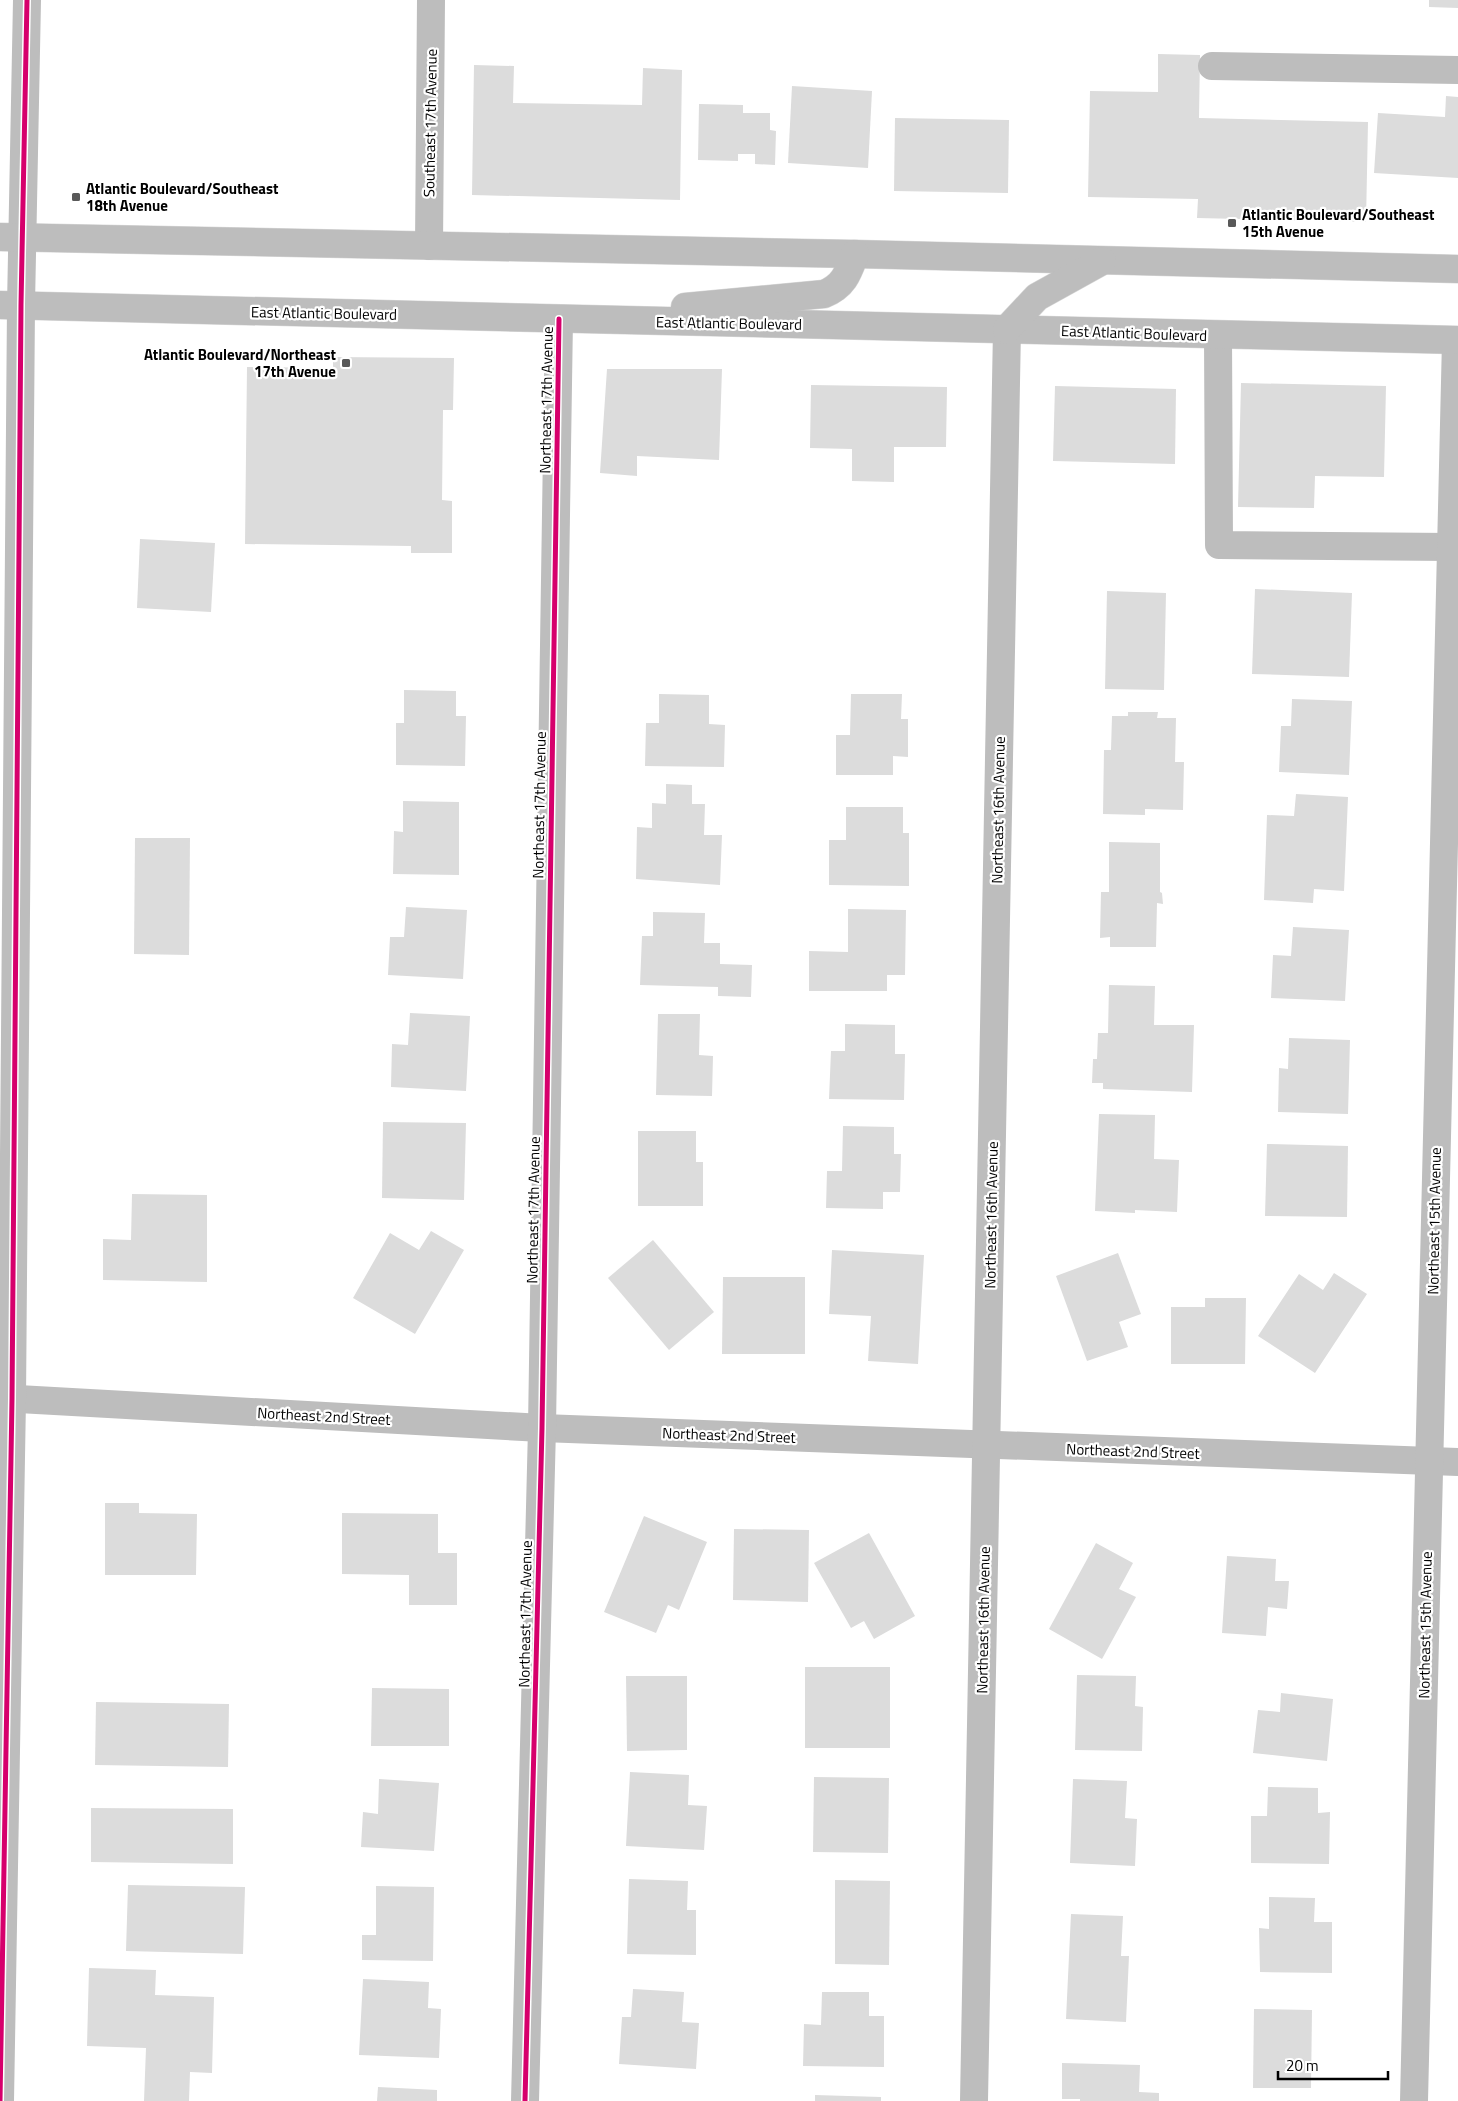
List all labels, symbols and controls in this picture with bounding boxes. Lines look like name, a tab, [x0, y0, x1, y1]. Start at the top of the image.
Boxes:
street label: Southeast 17th Avenue	[417, 49, 443, 197]
place label: Atlantic Boulevard/Southeast 18th Avenue	[86, 177, 279, 217]
marker: Atlantic Boulevard/Southeast 18th Avenue	[70, 191, 82, 203]
place label: Atlantic Boulevard/Southeast 15th Avenue	[1242, 203, 1435, 243]
marker: Atlantic Boulevard/Southeast 15th Avenue	[1226, 217, 1238, 229]
street label: East Atlantic Boulevard	[251, 300, 397, 326]
street label: East Atlantic Boulevard	[656, 310, 802, 336]
street label: East Atlantic Boulevard	[1060, 319, 1208, 347]
street label: Northeast 17th Avenue	[533, 326, 559, 474]
place label: Atlantic Boulevard/Northeast 17th Avenue	[144, 343, 337, 383]
marker: Atlantic Boulevard/Northeast 17th Avenue	[340, 357, 352, 369]
street label: Northeast 17th Avenue	[526, 731, 552, 879]
street label: Northeast 16th Avenue	[985, 736, 1011, 884]
street label: Northeast 17th Avenue	[520, 1136, 546, 1284]
street label: Northeast 16th Avenue	[978, 1141, 1004, 1289]
street label: Northeast 15th Avenue	[1421, 1147, 1447, 1295]
street label: Northeast 2nd Street	[257, 1401, 392, 1431]
street label: Northeast 2nd Street	[662, 1421, 797, 1449]
street label: Northeast 2nd Street	[1066, 1437, 1201, 1465]
street label: Northeast 17th Avenue	[512, 1540, 538, 1688]
street label: Northeast 16th Avenue	[970, 1546, 996, 1694]
street label: Northeast 15th Avenue	[1412, 1551, 1438, 1699]
scale bar	[1278, 2048, 1388, 2080]
text: 20 m	[1286, 2054, 1319, 2077]

